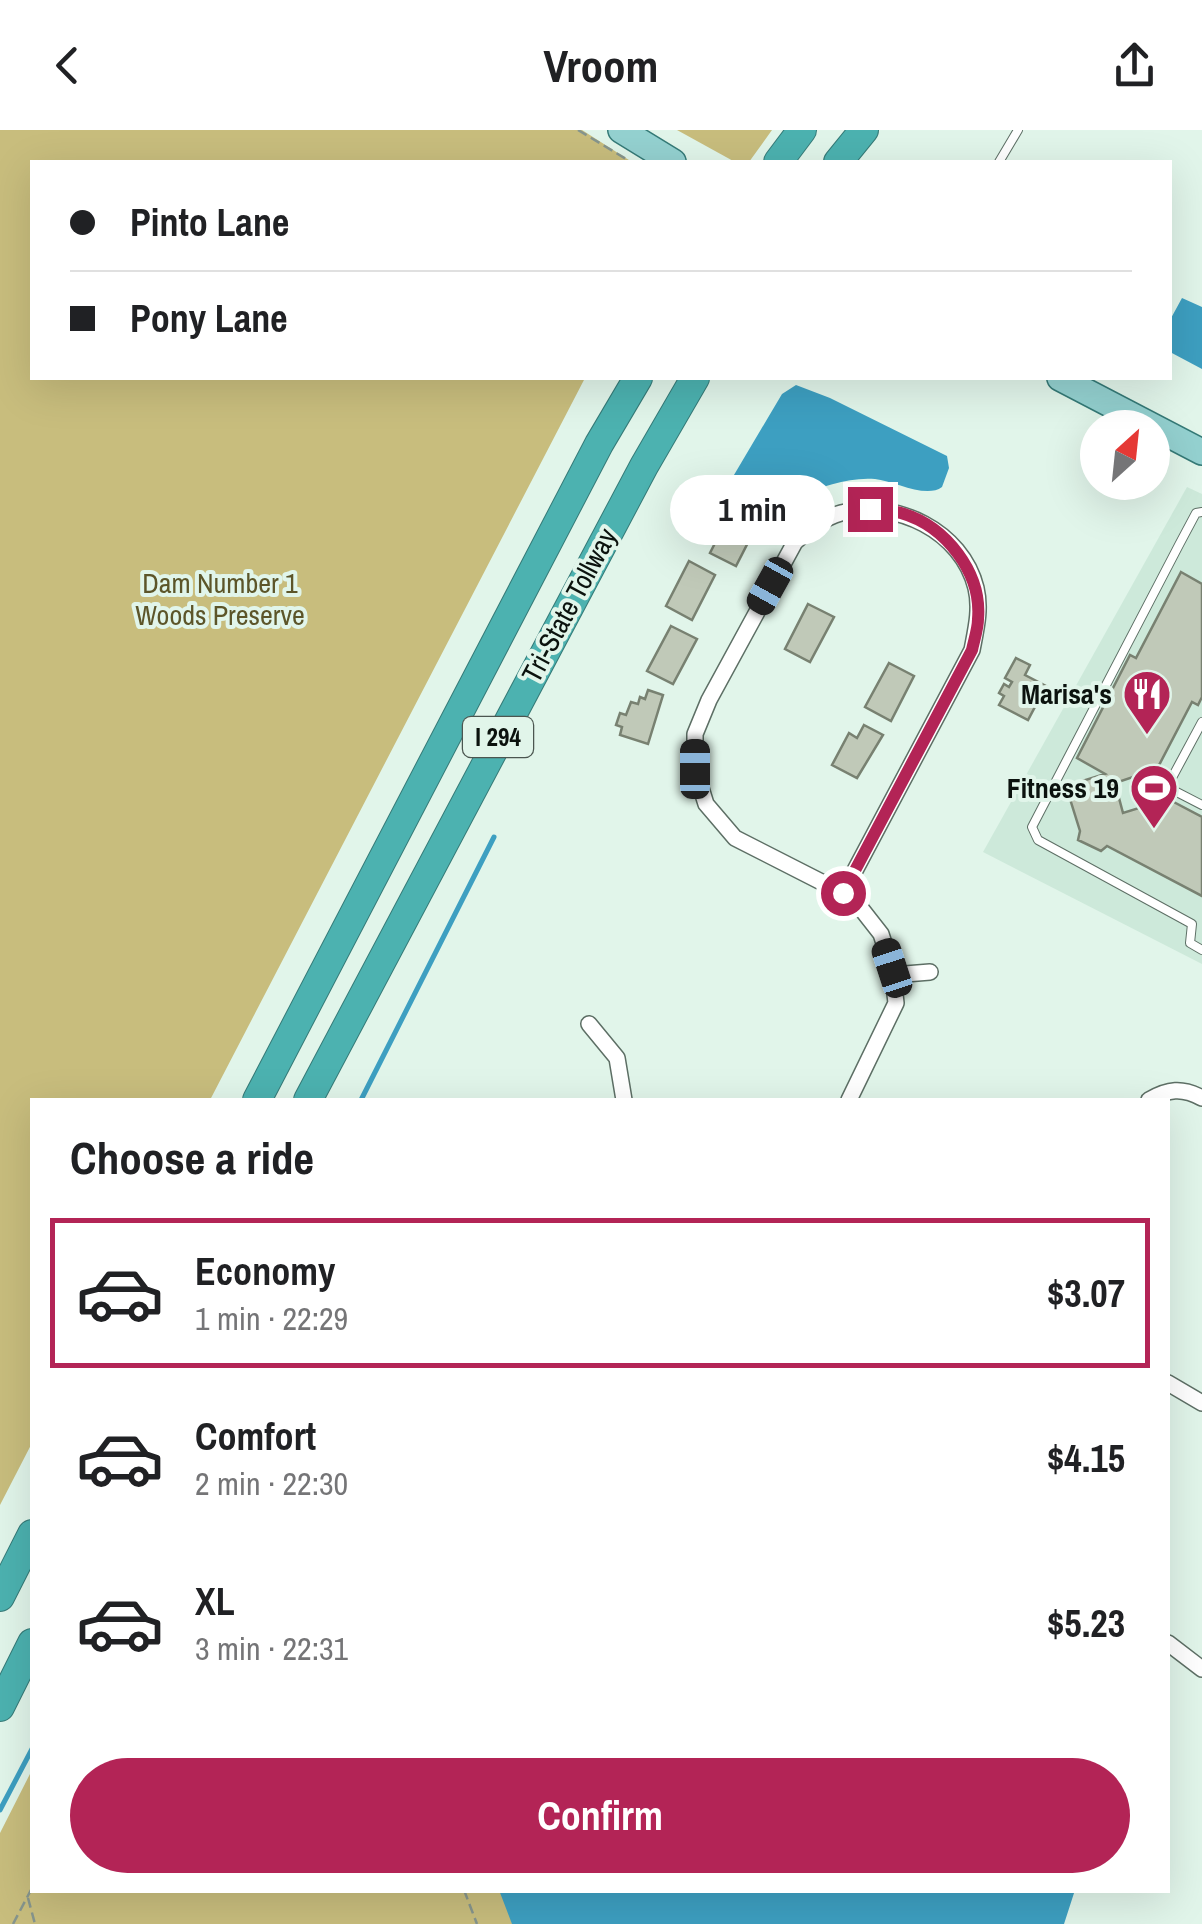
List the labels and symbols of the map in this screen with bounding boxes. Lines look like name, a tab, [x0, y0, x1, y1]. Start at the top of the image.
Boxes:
north arrow	[1080, 410, 1170, 500]
callout: 1 min	[670, 474, 835, 544]
route end	[848, 487, 893, 532]
street label: Tri-State Tollway	[512, 521, 626, 689]
car	[742, 552, 798, 620]
park label: Dam Number 1 Woods Preserve	[135, 564, 305, 634]
restaurant icon: Marisa's	[1121, 668, 1173, 736]
place label: Marisa's	[1021, 675, 1112, 713]
road number: I 294	[463, 717, 533, 757]
car	[680, 739, 710, 799]
sports icon: Fitness 19	[1128, 762, 1180, 830]
place label: Fitness 19	[1007, 769, 1119, 807]
route start	[821, 871, 866, 916]
car	[868, 935, 916, 1001]

